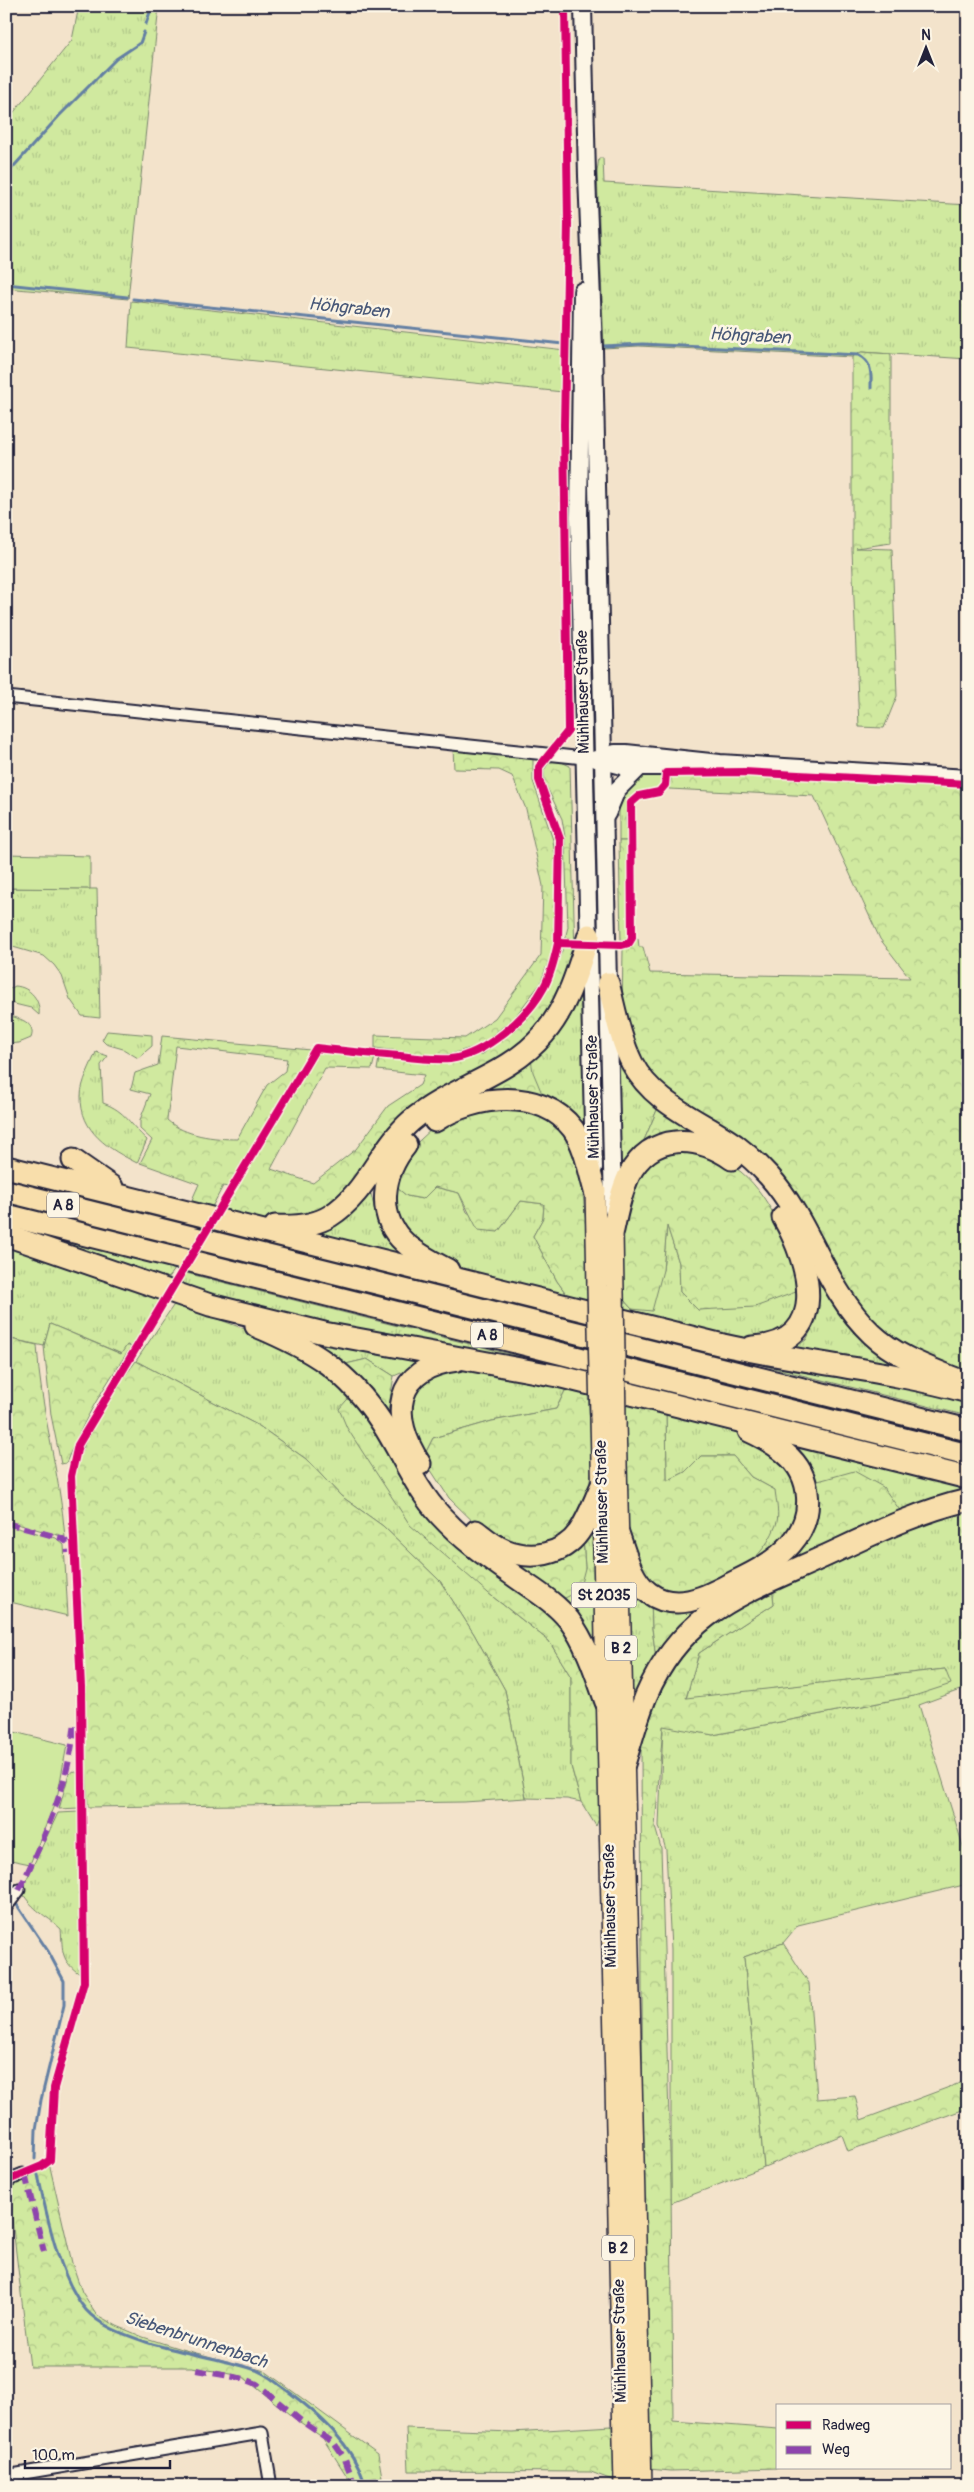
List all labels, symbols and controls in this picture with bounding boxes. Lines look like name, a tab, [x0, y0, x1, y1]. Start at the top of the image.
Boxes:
north arrow	[902, 22, 952, 72]
text: N	[921, 27, 931, 44]
water label: Höhgraben	[307, 292, 391, 324]
water label: Höhgraben	[709, 322, 792, 350]
street label: Mühlhauser Straße	[572, 630, 594, 754]
street label: Mühlhauser Straße	[582, 1035, 604, 1159]
road number: A 8	[47, 1192, 79, 1218]
road number: A 8	[471, 1322, 503, 1348]
street label: Mühlhauser Straße	[591, 1440, 613, 1564]
road number: St 2035	[572, 1582, 636, 1608]
road number: B 2	[605, 1636, 637, 1660]
street label: Mühlhauser Straße	[599, 1844, 621, 1968]
road number: B 2	[602, 2236, 634, 2260]
street label: Mühlhauser Straße	[609, 2279, 631, 2403]
water label: Siebenbrunnenbach	[122, 2306, 272, 2374]
legend	[776, 2404, 952, 2470]
text: Radweg	[822, 2416, 870, 2435]
scale bar	[25, 2437, 170, 2469]
text: Weg	[822, 2440, 850, 2459]
text: 100 m	[32, 2446, 75, 2465]

